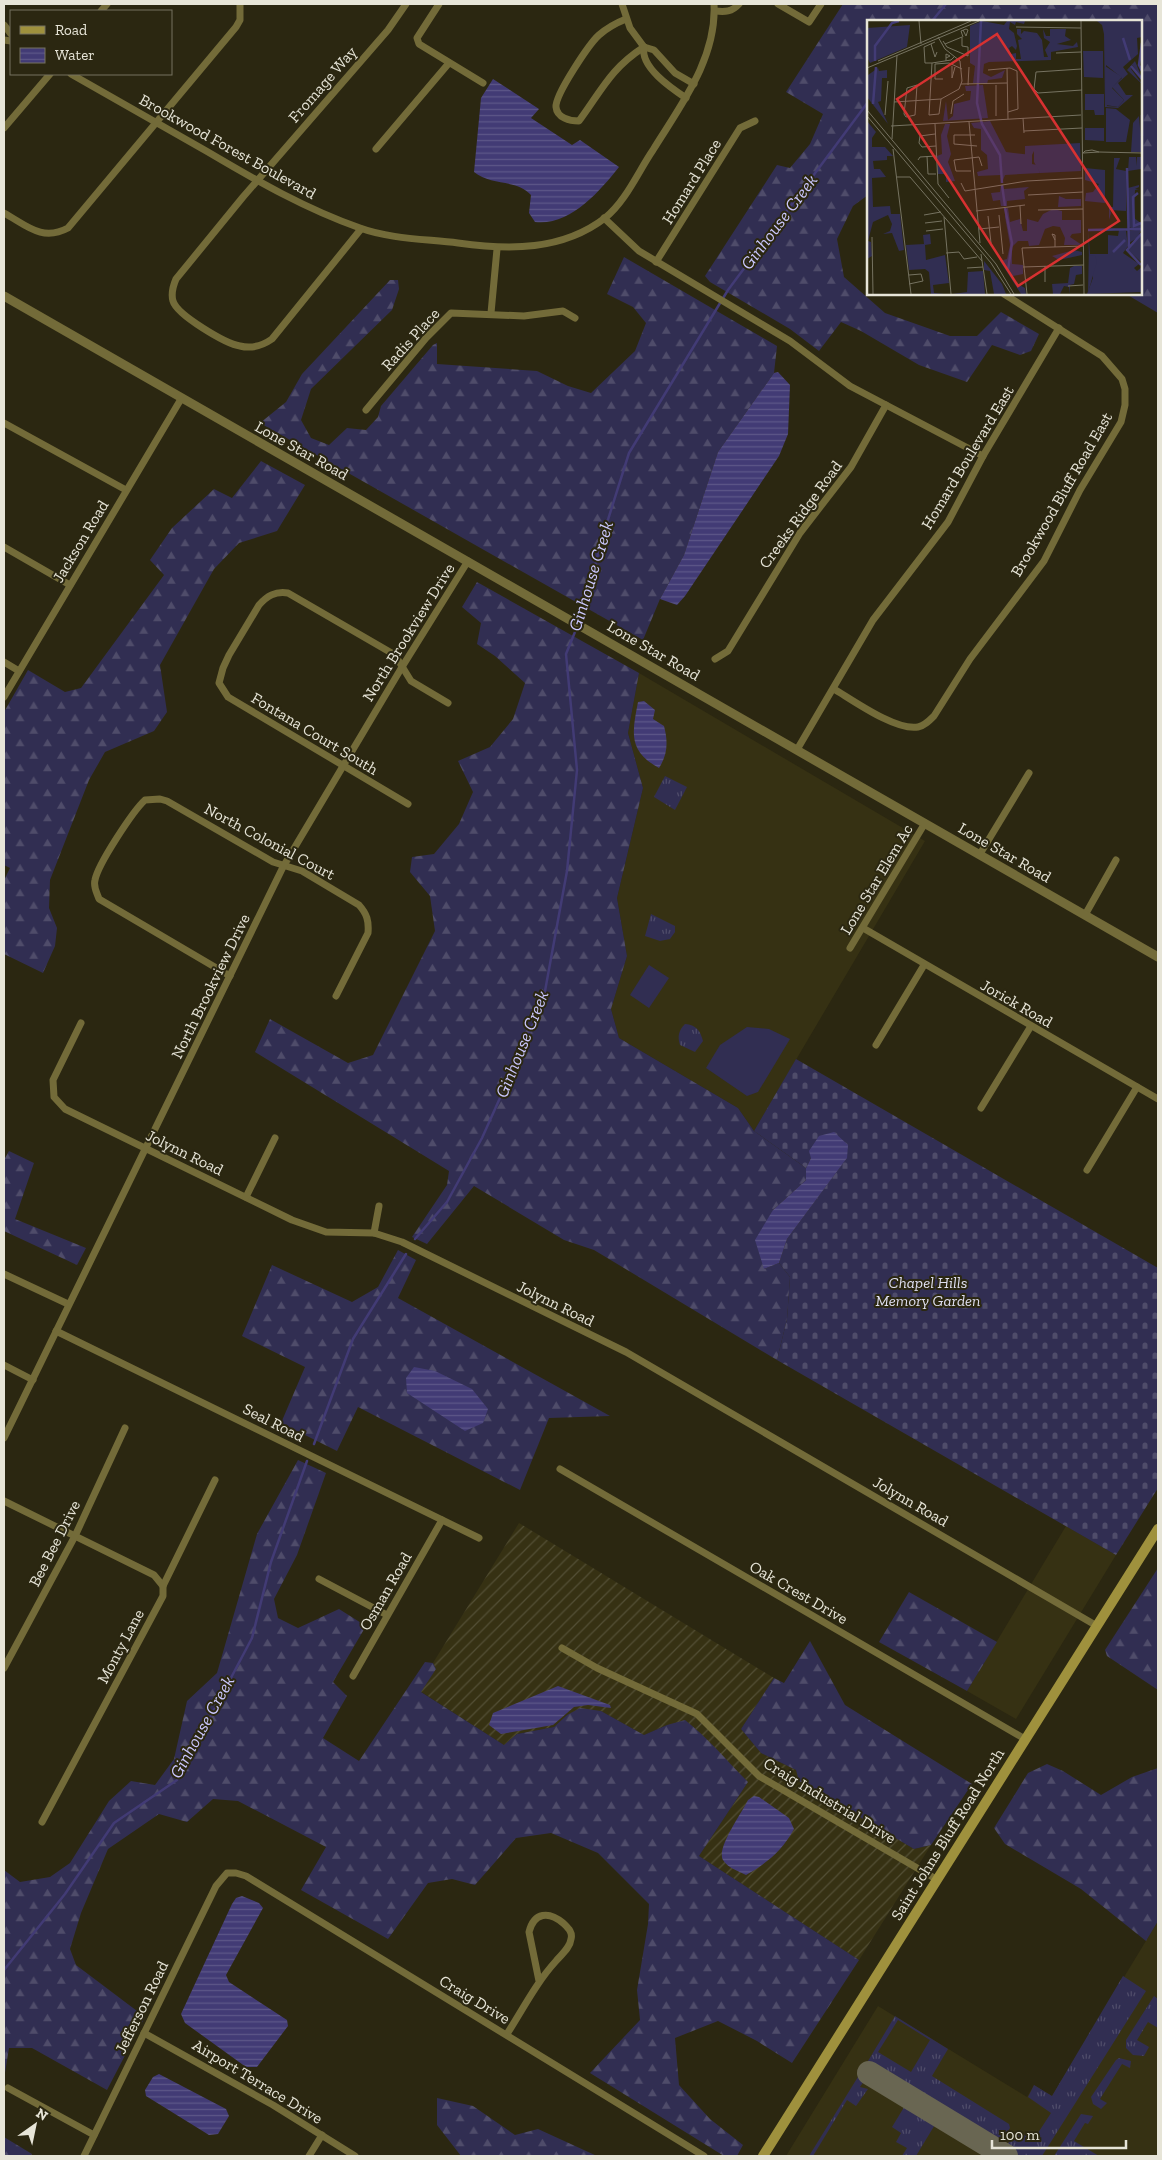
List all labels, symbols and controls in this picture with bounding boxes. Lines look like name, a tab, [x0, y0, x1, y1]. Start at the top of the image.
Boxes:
legend	[10, 10, 172, 75]
inset map	[867, 20, 1142, 295]
text: Road	[55, 21, 88, 39]
street label: Fromage Way	[284, 42, 361, 126]
text: Water	[55, 46, 95, 64]
street label: Brookwood Forest Boulevard	[136, 90, 320, 203]
street label: Homard Place	[658, 135, 725, 227]
water label: Ginhouse Creek	[736, 170, 822, 274]
street label: Radis Place	[377, 304, 443, 375]
street label: Homard Boulevard East	[917, 382, 1018, 532]
street label: Brookwood Bluff Road East	[1007, 409, 1116, 580]
street label: Lone Star Road	[252, 417, 352, 484]
street label: Creeks Ridge Road	[755, 457, 846, 572]
street label: Jackson Road	[48, 496, 113, 586]
water label: Ginhouse Creek	[564, 518, 618, 634]
street label: North Brookview Drive	[358, 560, 459, 705]
street label: Lone Star Road	[604, 616, 704, 685]
street label: Fontana Court South	[248, 688, 382, 779]
street label: North Colonial Court	[201, 799, 338, 884]
street label: Lone Star Road	[955, 818, 1055, 887]
street label: Lone Star Elem Ac	[836, 821, 917, 938]
street label: North Brookview Drive	[167, 911, 254, 1062]
street label: Jorick Road	[977, 975, 1056, 1032]
water label: Ginhouse Creek	[490, 987, 554, 1101]
street label: Jolynn Road	[143, 1126, 227, 1179]
park label: Chapel Hills Memory Garden	[876, 1273, 980, 1310]
street label: Jolynn Road	[514, 1277, 598, 1330]
street label: Seal Road	[240, 1399, 308, 1446]
street label: Jolynn Road	[870, 1472, 952, 1531]
street label: Bee Bee Drive	[25, 1497, 84, 1590]
street label: Osman Road	[355, 1548, 416, 1634]
street label: Oak Crest Drive	[746, 1557, 851, 1628]
street label: Monty Lane	[93, 1606, 148, 1687]
water label: Ginhouse Creek	[165, 1672, 239, 1782]
street label: Saint Johns Bluff Road North	[887, 1745, 1008, 1924]
street label: Craig Industrial Drive	[760, 1753, 899, 1848]
street label: Jefferson Road	[111, 1958, 172, 2057]
street label: Craig Drive	[436, 1971, 514, 2028]
street label: Airport Terrace Drive	[189, 2035, 326, 2128]
north arrow	[10, 2100, 60, 2150]
text: N	[33, 2104, 51, 2125]
scale bar	[992, 2118, 1126, 2150]
text: 100 m	[1000, 2126, 1039, 2144]

